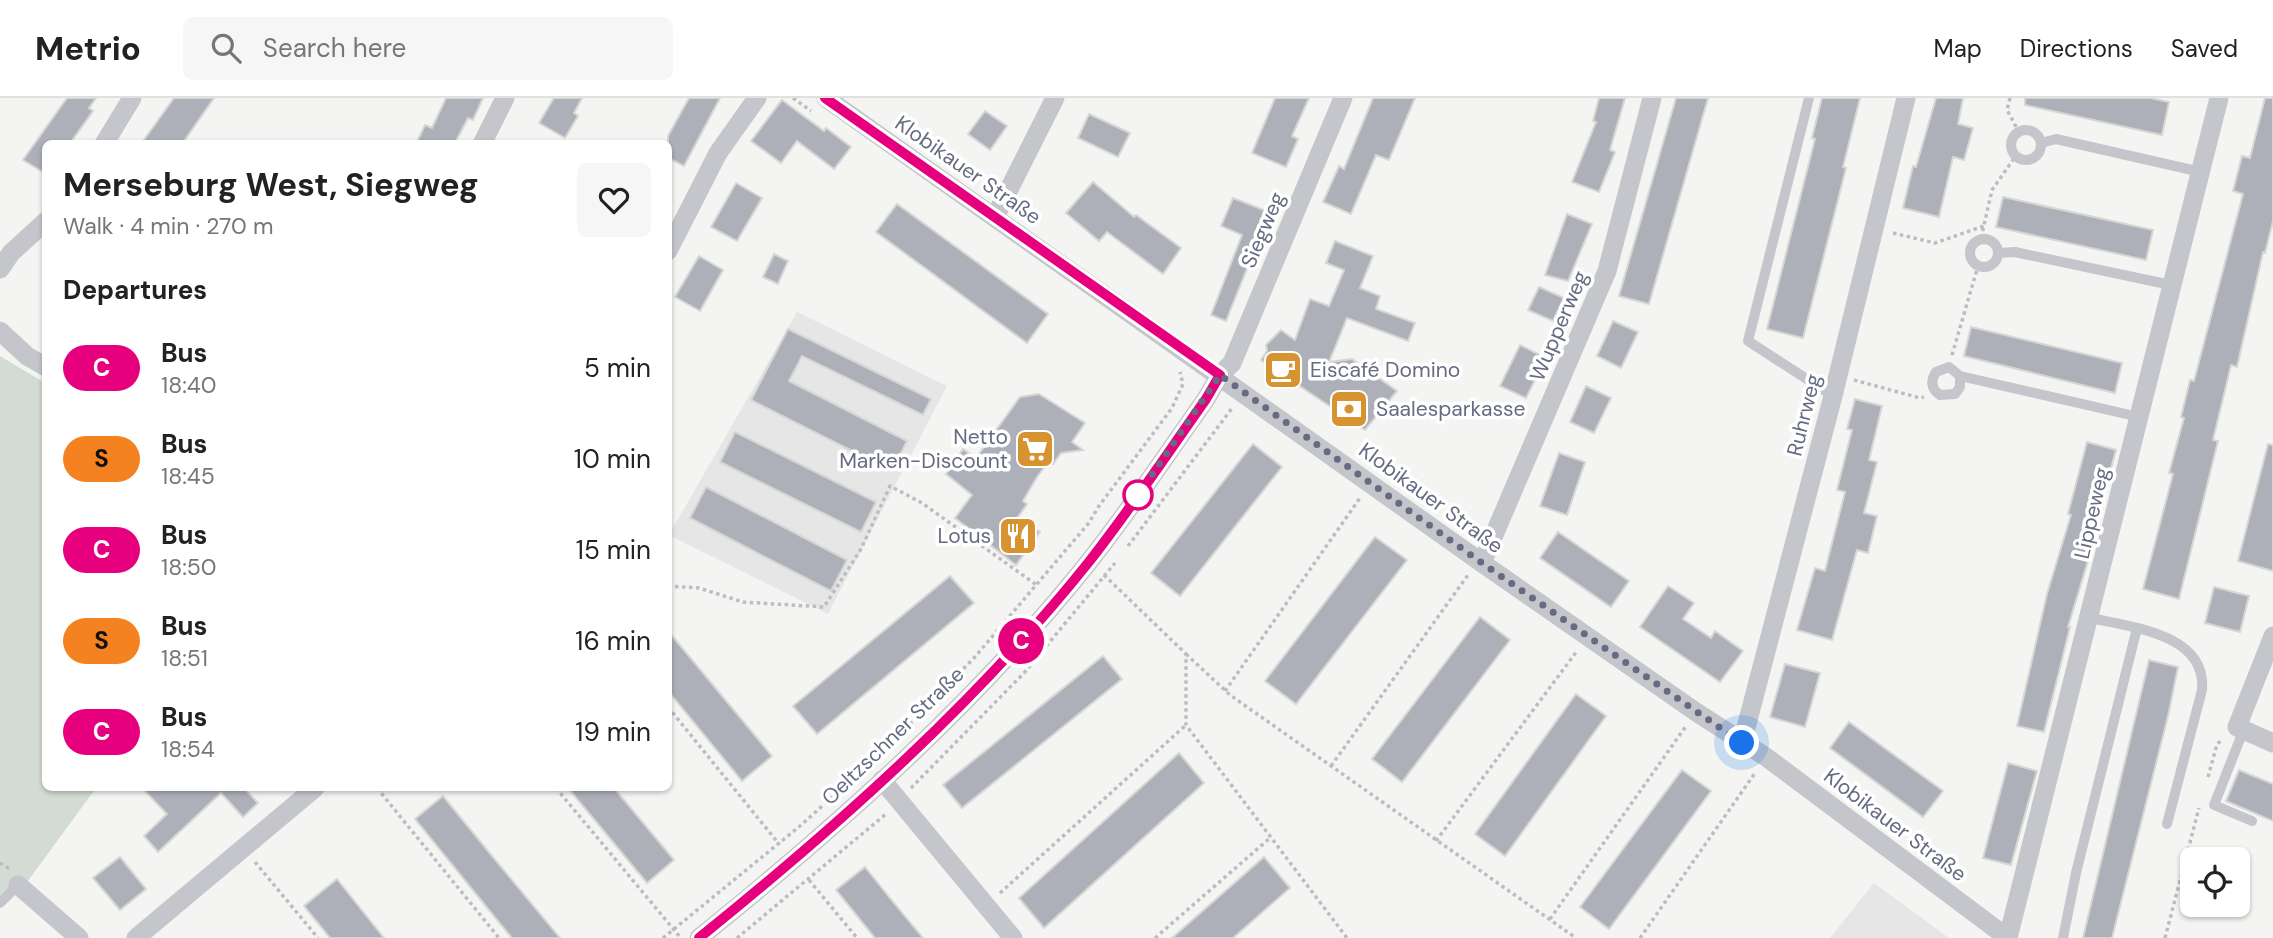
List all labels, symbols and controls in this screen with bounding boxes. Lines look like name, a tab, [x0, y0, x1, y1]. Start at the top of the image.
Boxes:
search box	[183, 17, 673, 80]
text: Metrio	[35, 27, 141, 70]
icon: search	[207, 29, 245, 67]
text: Search here	[263, 31, 406, 65]
text: Map	[1934, 33, 1982, 64]
text: Directions	[2020, 33, 2133, 64]
text: Saved	[2171, 33, 2238, 64]
street label: Klobikauer Straße	[890, 109, 1047, 231]
text: Merseburg West, Siegweg	[63, 163, 479, 206]
button: heart	[577, 163, 651, 237]
street label: Siegweg	[1234, 187, 1292, 272]
text: Walk · 4 min · 270 m	[63, 211, 273, 241]
street label: Wupperweg	[1523, 266, 1595, 385]
text: Departures	[63, 273, 207, 307]
text: Bus	[161, 336, 207, 370]
cafe icon: Eiscafé Domino	[1262, 349, 1304, 391]
text: 5 min	[584, 351, 651, 385]
text: C	[93, 352, 110, 383]
place label: Eiscafé Domino	[1310, 356, 1460, 384]
text: 18:40	[161, 370, 217, 400]
street label: Ruhrweg	[1780, 371, 1828, 459]
bank icon: Saalesparkasse	[1328, 388, 1370, 430]
place label: Saalesparkasse	[1376, 395, 1526, 423]
place label: Netto Marken-Discount	[839, 423, 1008, 475]
text: Bus	[161, 427, 207, 461]
supermarket icon: Netto Marken-Discount	[1014, 428, 1056, 470]
street label: Klobikauer Straße	[1353, 436, 1509, 560]
text: 10 min	[574, 442, 651, 476]
text: S	[94, 443, 109, 474]
text: 18:45	[161, 461, 215, 491]
street label: Lippeweg	[2068, 464, 2116, 562]
unlabelled marker	[1123, 480, 1153, 510]
restaurant icon: Lotus	[997, 515, 1039, 557]
text: Bus	[161, 518, 207, 552]
place label: Lotus	[938, 522, 991, 550]
text: 15 min	[576, 533, 651, 567]
text: C	[93, 534, 110, 565]
text: 18:50	[161, 552, 217, 582]
text: Bus	[161, 609, 207, 643]
line badge: C	[998, 618, 1044, 664]
text: 16 min	[575, 624, 651, 658]
text: S	[94, 625, 109, 656]
text: C	[1012, 625, 1030, 656]
text: 18:51	[161, 643, 208, 673]
street label: Oeltzschner Straße	[816, 661, 970, 811]
text: Bus	[161, 700, 207, 734]
text: 19 min	[575, 715, 651, 749]
text: C	[93, 716, 110, 747]
your location	[1724, 725, 1759, 760]
text: 18:54	[161, 734, 215, 764]
street label: Klobikauer Straße	[1818, 762, 1972, 888]
map controls	[2180, 847, 2250, 917]
button: locate	[2180, 847, 2250, 917]

